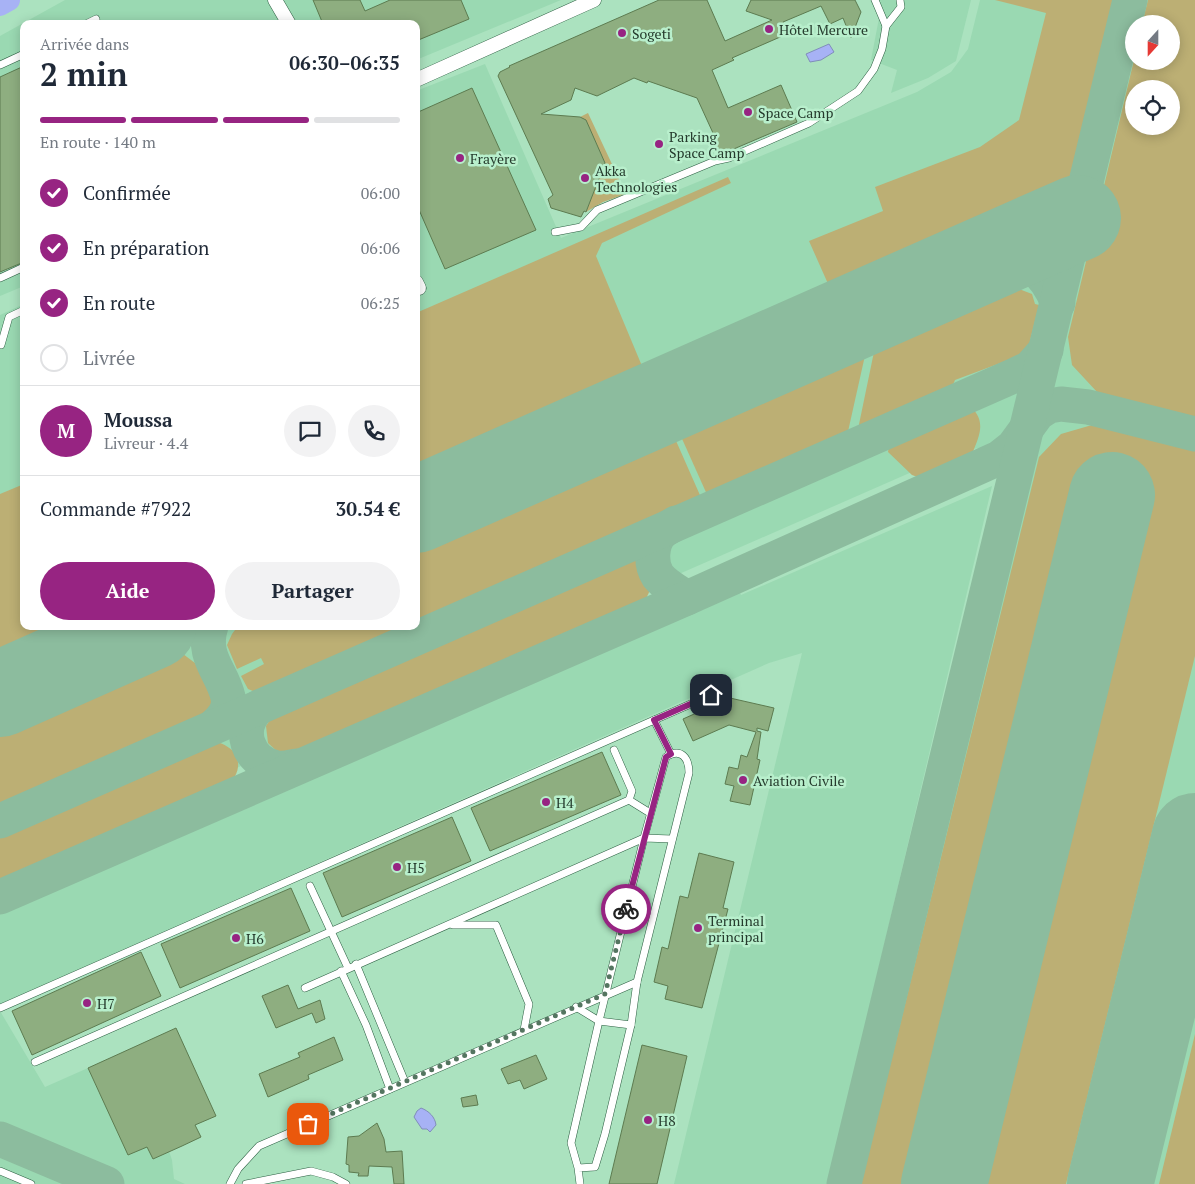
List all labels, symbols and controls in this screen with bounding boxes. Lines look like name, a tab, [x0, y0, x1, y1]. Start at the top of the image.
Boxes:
north arrow	[1125, 15, 1180, 70]
map controls	[1125, 15, 1180, 135]
place label: Hôtel Mercure	[779, 20, 868, 39]
marker: Hôtel Mercure	[763, 23, 775, 35]
place label: Sogeti	[632, 24, 671, 43]
marker: Sogeti	[616, 27, 628, 39]
text: Arrivée dans	[40, 33, 129, 55]
text: 06:30–06:35	[289, 50, 400, 75]
text: 2 min	[40, 53, 128, 95]
button: locate	[1125, 80, 1180, 135]
place label: Space Camp	[758, 103, 833, 122]
marker: Space Camp	[742, 106, 754, 118]
place label: Parking Space Camp	[669, 127, 744, 162]
text: En route · 140 m	[40, 131, 156, 153]
marker: Parking Space Camp	[653, 138, 665, 150]
place label: Frayère	[470, 149, 516, 168]
marker: Frayère	[454, 152, 466, 164]
place label: Akka Technologies	[595, 161, 677, 196]
marker: Akka Technologies	[579, 172, 591, 184]
icon: check	[40, 179, 68, 207]
text: Confirmée	[83, 180, 171, 205]
text: 06:00	[361, 182, 400, 204]
icon: check	[40, 234, 68, 262]
text: En préparation	[83, 235, 209, 260]
text: 06:06	[361, 237, 400, 259]
icon: check	[40, 289, 68, 317]
text: En route	[83, 290, 155, 315]
text: 06:25	[361, 292, 400, 314]
text: Livrée	[83, 345, 135, 370]
button: chat	[284, 405, 336, 457]
button: phone	[348, 405, 400, 457]
text: Moussa	[104, 407, 173, 432]
text: M	[57, 418, 75, 443]
text: Livreur · 4.4	[104, 432, 188, 454]
text: Commande #7922	[40, 496, 191, 521]
text: 30.54 €	[336, 496, 400, 521]
button: Aide	[40, 562, 215, 620]
button: Partager	[225, 562, 400, 620]
pin	[690, 674, 732, 716]
icon: home	[697, 681, 725, 709]
place label: Aviation Civile	[753, 771, 845, 790]
marker: Aviation Civile	[737, 774, 749, 786]
place label: H4	[556, 793, 574, 812]
marker: H4	[540, 796, 552, 808]
place label: H5	[407, 858, 425, 877]
marker: H5	[391, 861, 403, 873]
courier	[601, 884, 651, 934]
icon: bike	[612, 895, 640, 923]
place label: Terminal principal	[708, 911, 764, 946]
marker: Terminal principal	[692, 922, 704, 934]
place label: H6	[246, 929, 264, 948]
marker: H6	[230, 932, 242, 944]
place label: H7	[97, 994, 115, 1013]
marker: H7	[81, 997, 93, 1009]
pin	[287, 1103, 329, 1145]
icon: bag	[294, 1110, 322, 1138]
place label: H8	[658, 1111, 676, 1130]
marker: H8	[642, 1114, 654, 1126]

